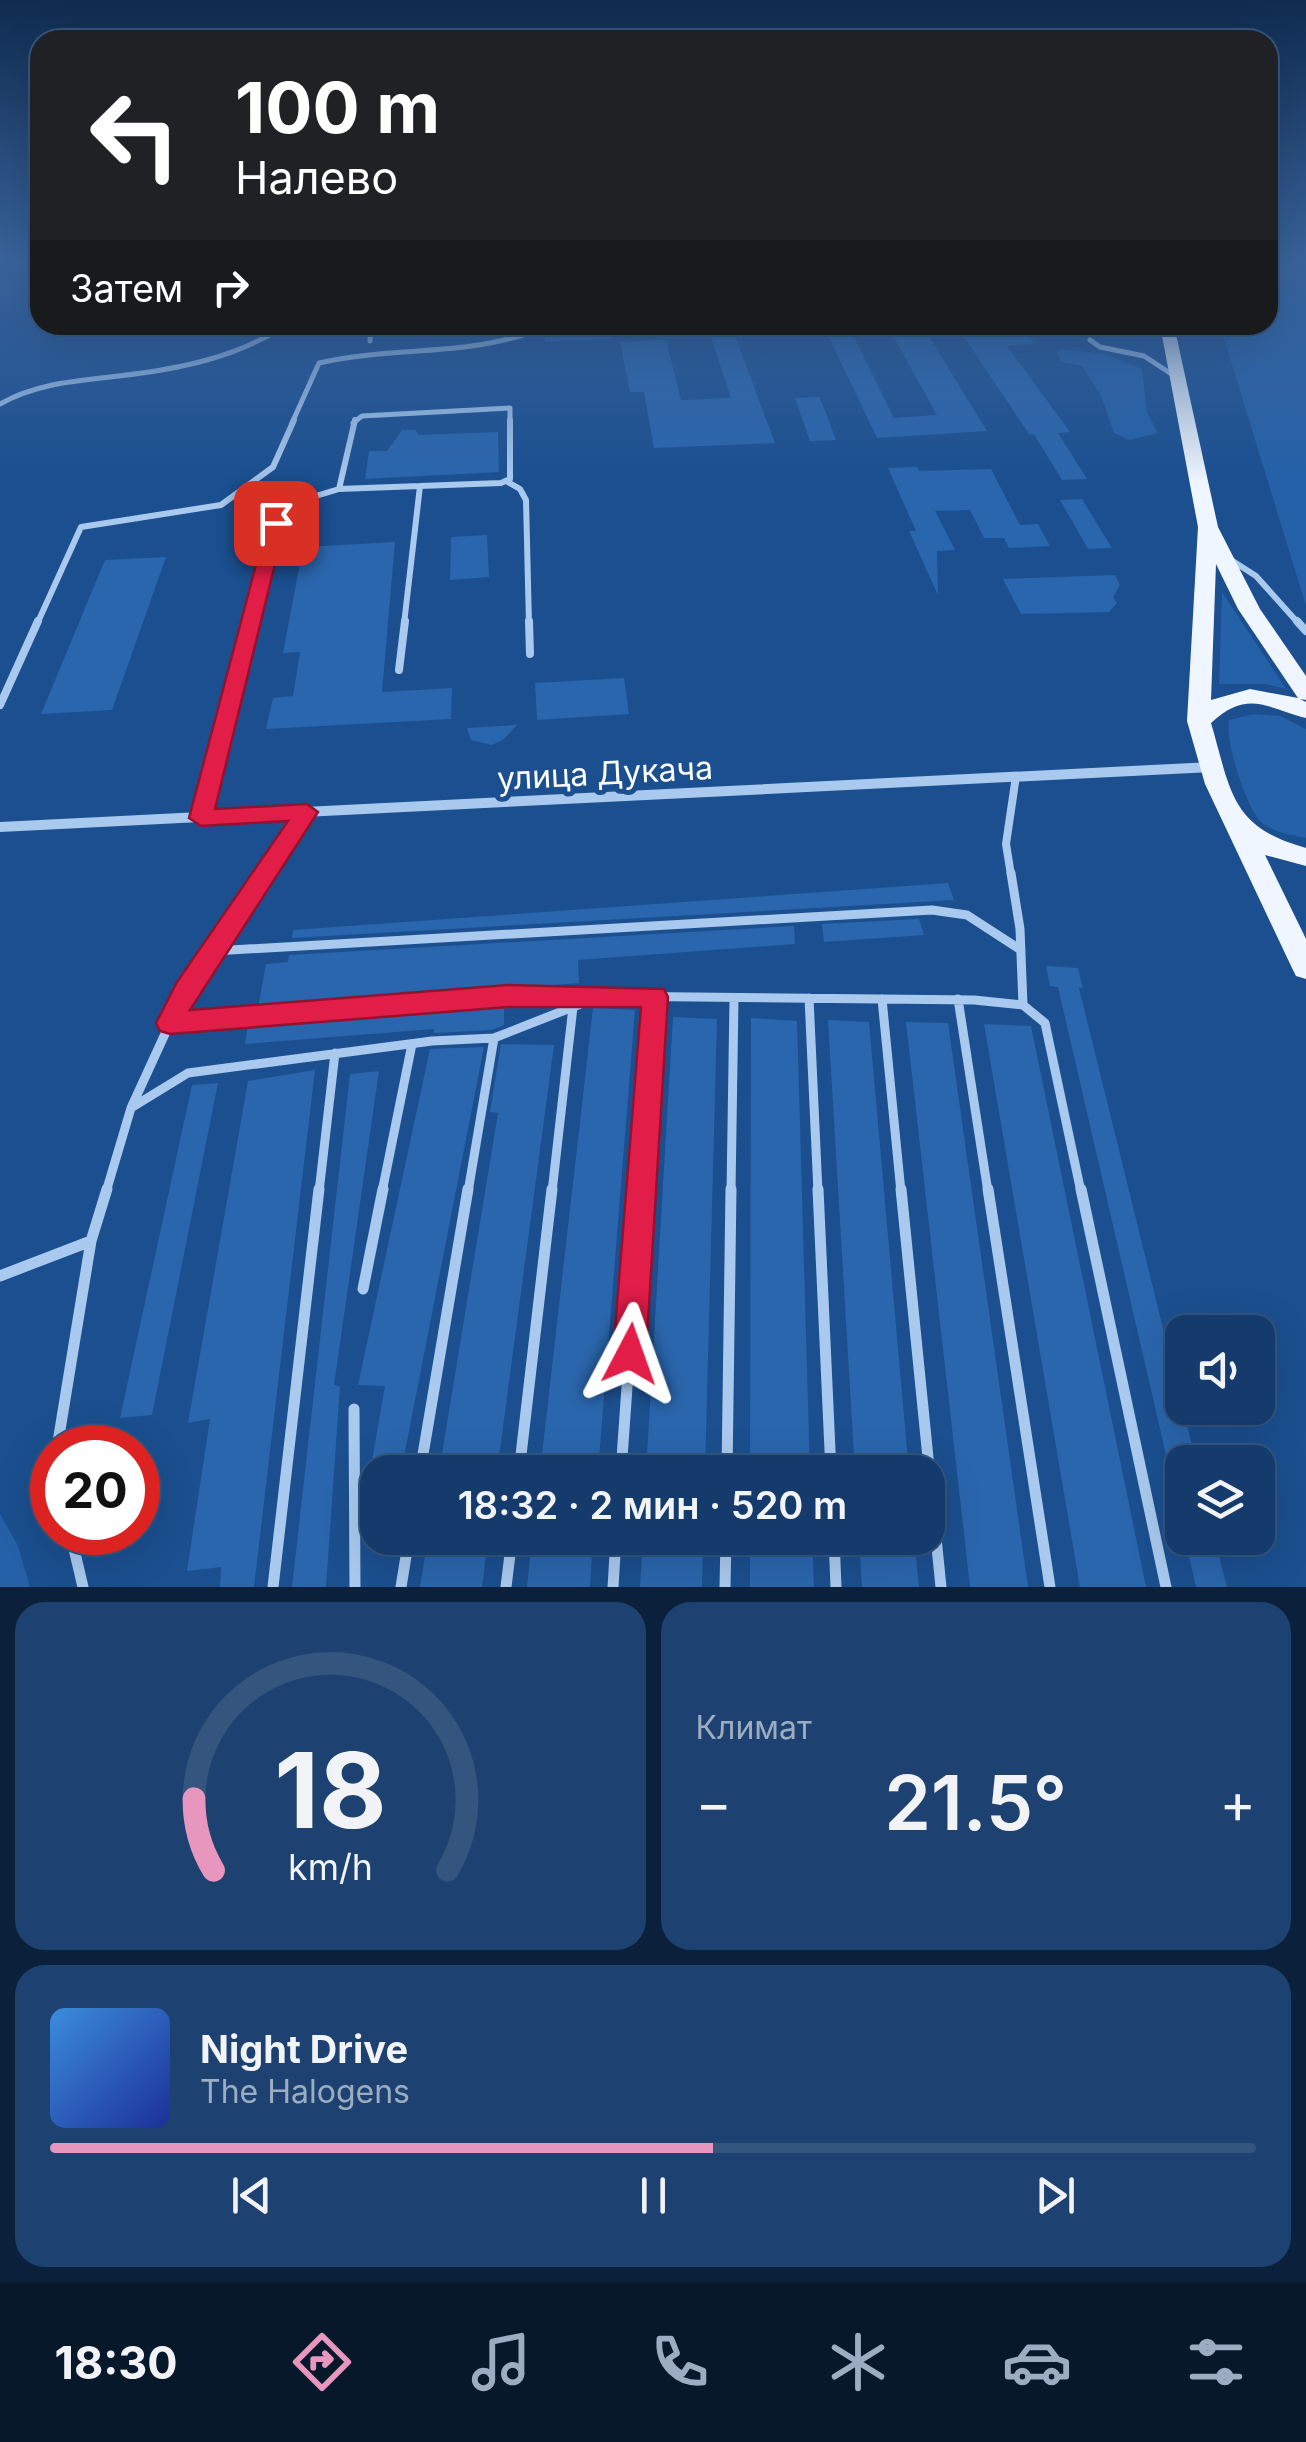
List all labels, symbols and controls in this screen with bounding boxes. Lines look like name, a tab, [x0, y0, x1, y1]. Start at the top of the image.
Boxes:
text: 100 m	[235, 65, 440, 150]
icon: left	[70, 70, 200, 200]
text: Налево	[235, 150, 398, 205]
icon: right	[203, 260, 258, 315]
text: Затем	[70, 265, 183, 311]
pin	[234, 481, 319, 566]
icon: arrive	[249, 496, 304, 551]
street label: улица Дукача	[496, 748, 714, 798]
position arrow	[578, 1302, 682, 1406]
map controls	[1165, 1315, 1275, 1555]
button: sound	[1165, 1315, 1275, 1425]
speed limit sign: 20	[30, 1425, 160, 1555]
button: layers	[1165, 1445, 1275, 1555]
text: 18:32 · 2 мин · 520 m	[458, 1482, 847, 1528]
text: Климат	[696, 1708, 812, 1747]
text: 18	[274, 1727, 387, 1853]
text: 21.5°	[884, 1757, 1067, 1848]
text: −	[696, 1770, 732, 1836]
text: +	[1220, 1770, 1256, 1836]
text: km/h	[288, 1845, 373, 1889]
text: Night Drive	[200, 2026, 408, 2072]
text: The Halogens	[200, 2072, 410, 2111]
icon: previous	[224, 2168, 279, 2223]
icon: pause	[626, 2168, 681, 2223]
icon: next	[1028, 2168, 1083, 2223]
icon: directions	[287, 2327, 357, 2397]
icon: music	[466, 2327, 536, 2397]
icon: phone	[645, 2327, 715, 2397]
icon: climate	[823, 2327, 893, 2397]
icon: car	[1002, 2327, 1072, 2397]
icon: filters	[1181, 2327, 1251, 2397]
text: 18:30	[54, 2335, 178, 2390]

